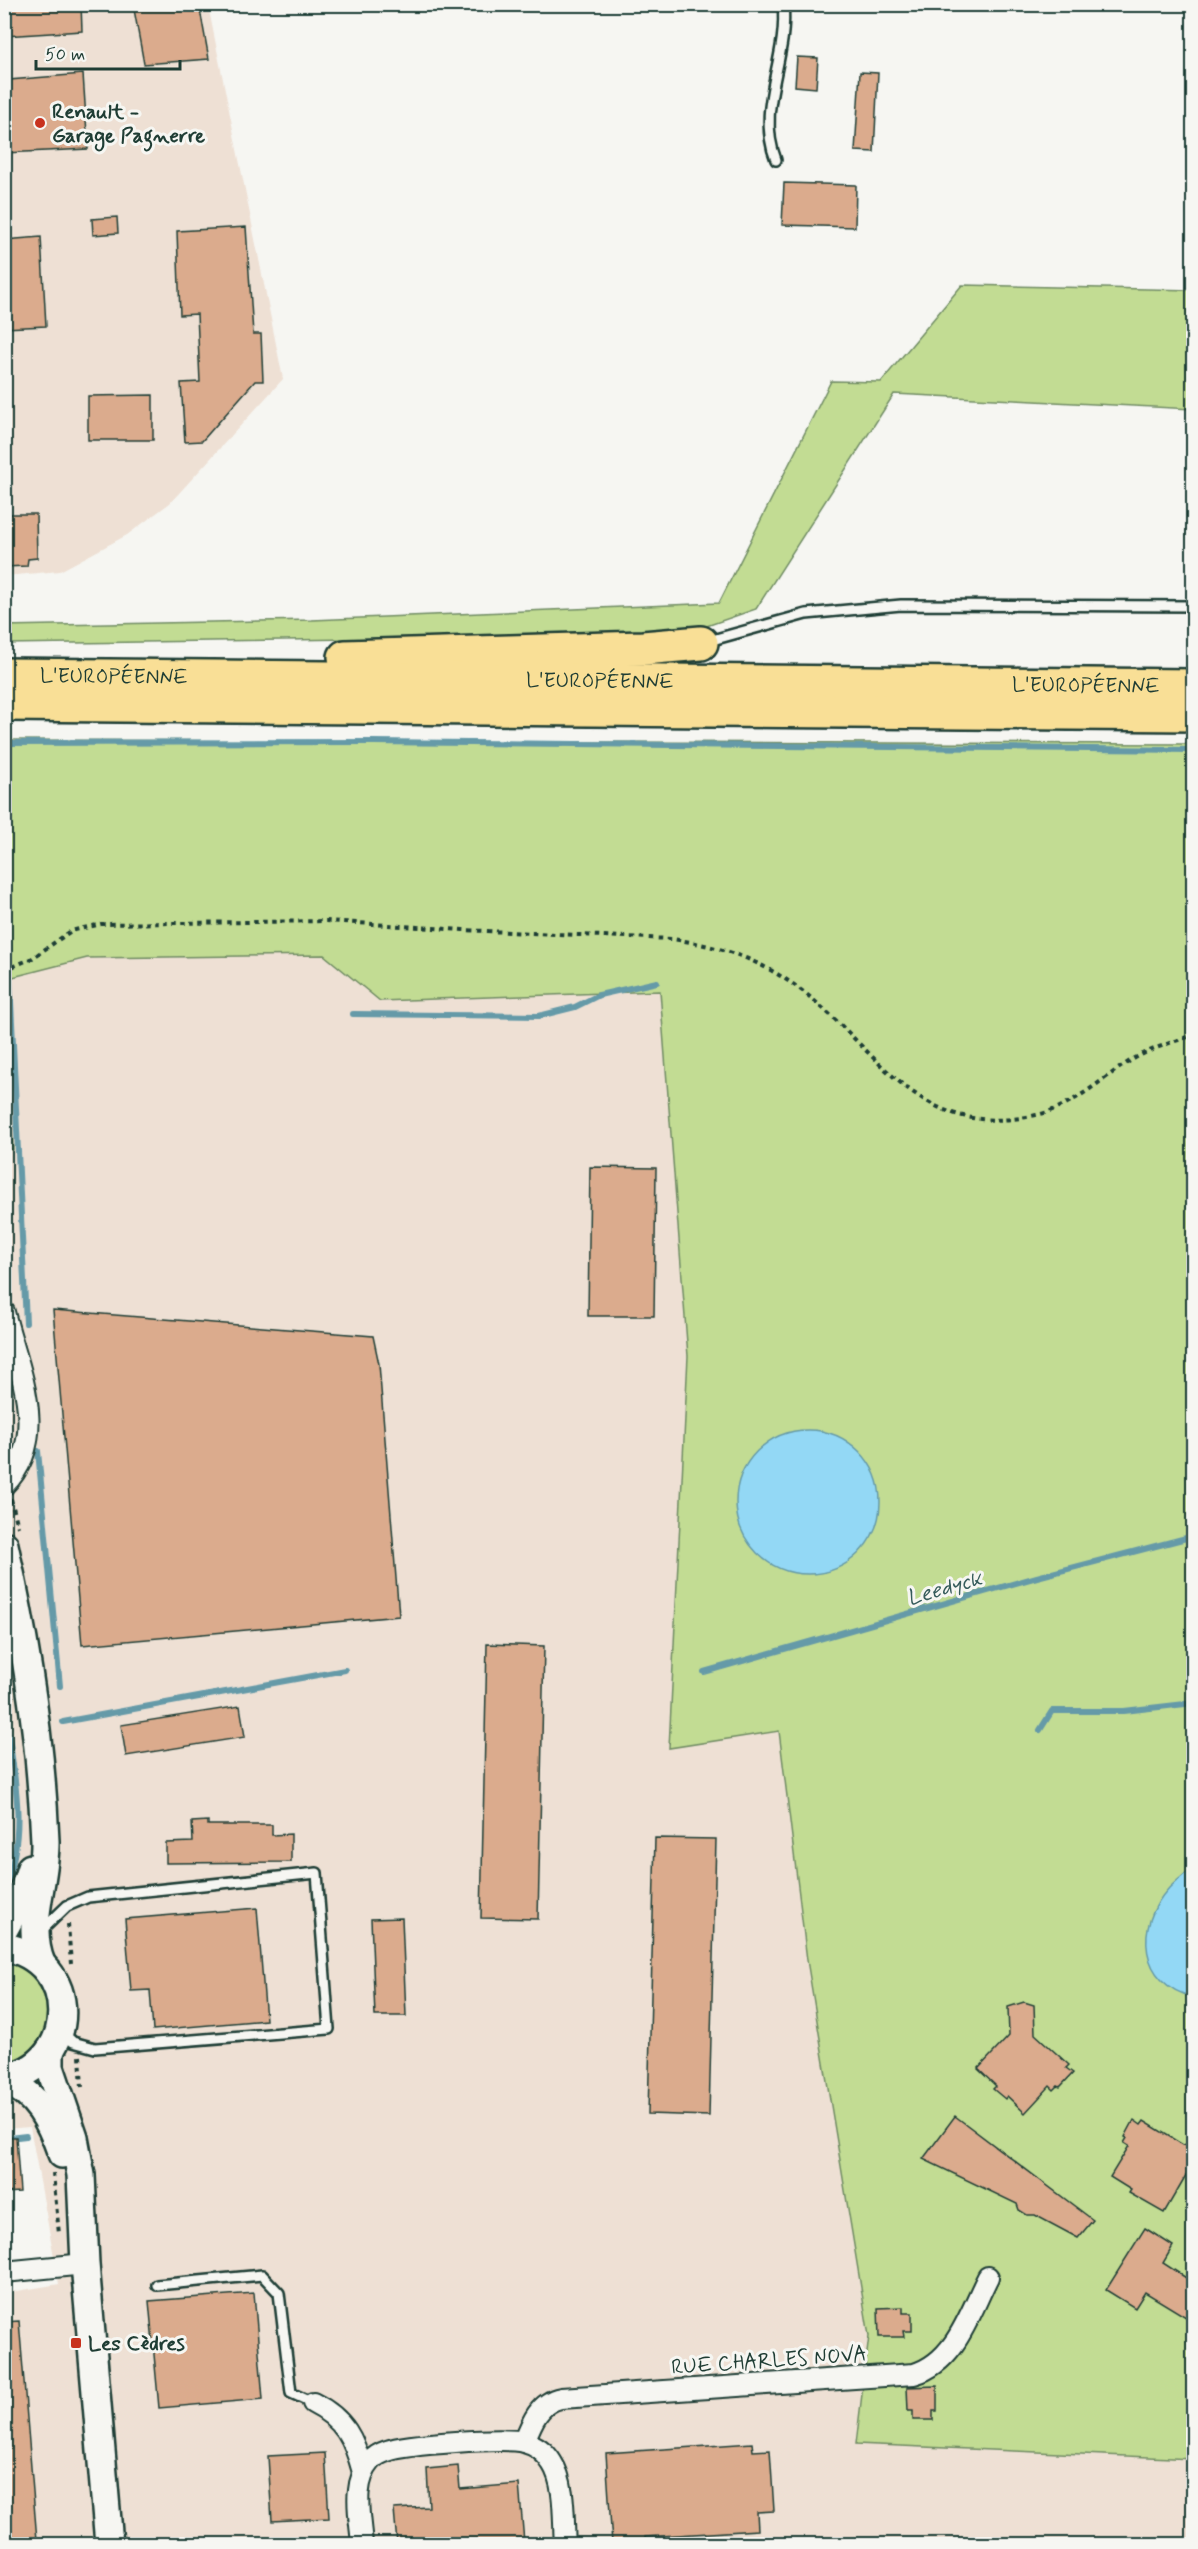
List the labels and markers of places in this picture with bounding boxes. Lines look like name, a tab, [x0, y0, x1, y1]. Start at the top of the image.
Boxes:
place label: Renault - Garage Pagnerre	[52, 98, 205, 152]
marker: Renault - Garage Pagnerre	[33, 116, 47, 130]
place label: Les Cèdres	[88, 2330, 185, 2358]
marker: Les Cèdres	[69, 2336, 83, 2350]

